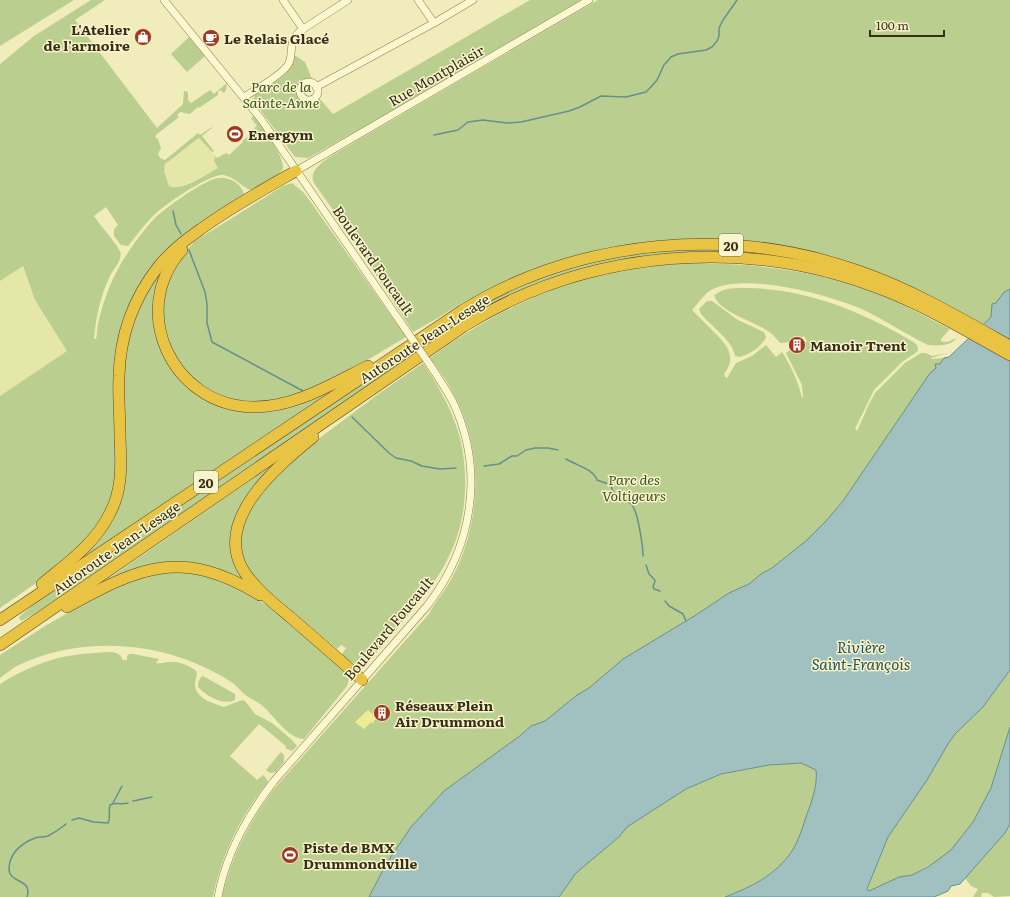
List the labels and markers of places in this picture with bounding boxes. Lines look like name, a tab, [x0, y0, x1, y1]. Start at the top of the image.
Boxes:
place label: L'Atelier de l'armoire	[44, 19, 130, 55]
shop icon: L'Atelier de l'armoire	[133, 27, 153, 47]
cafe icon: Le Relais Glacé	[201, 28, 221, 48]
place label: Le Relais Glacé	[224, 28, 329, 48]
sports icon: Energym	[225, 124, 245, 144]
place label: Energym	[248, 124, 313, 144]
building icon: Manoir Trent	[787, 335, 807, 355]
place label: Manoir Trent	[810, 335, 907, 355]
place label: Réseaux Plein Air Drummond	[395, 695, 504, 731]
building icon: Réseaux Plein Air Drummond	[372, 703, 392, 723]
place label: Piste de BMX Drummondville	[303, 837, 418, 873]
sports icon: Piste de BMX Drummondville	[280, 845, 300, 865]

